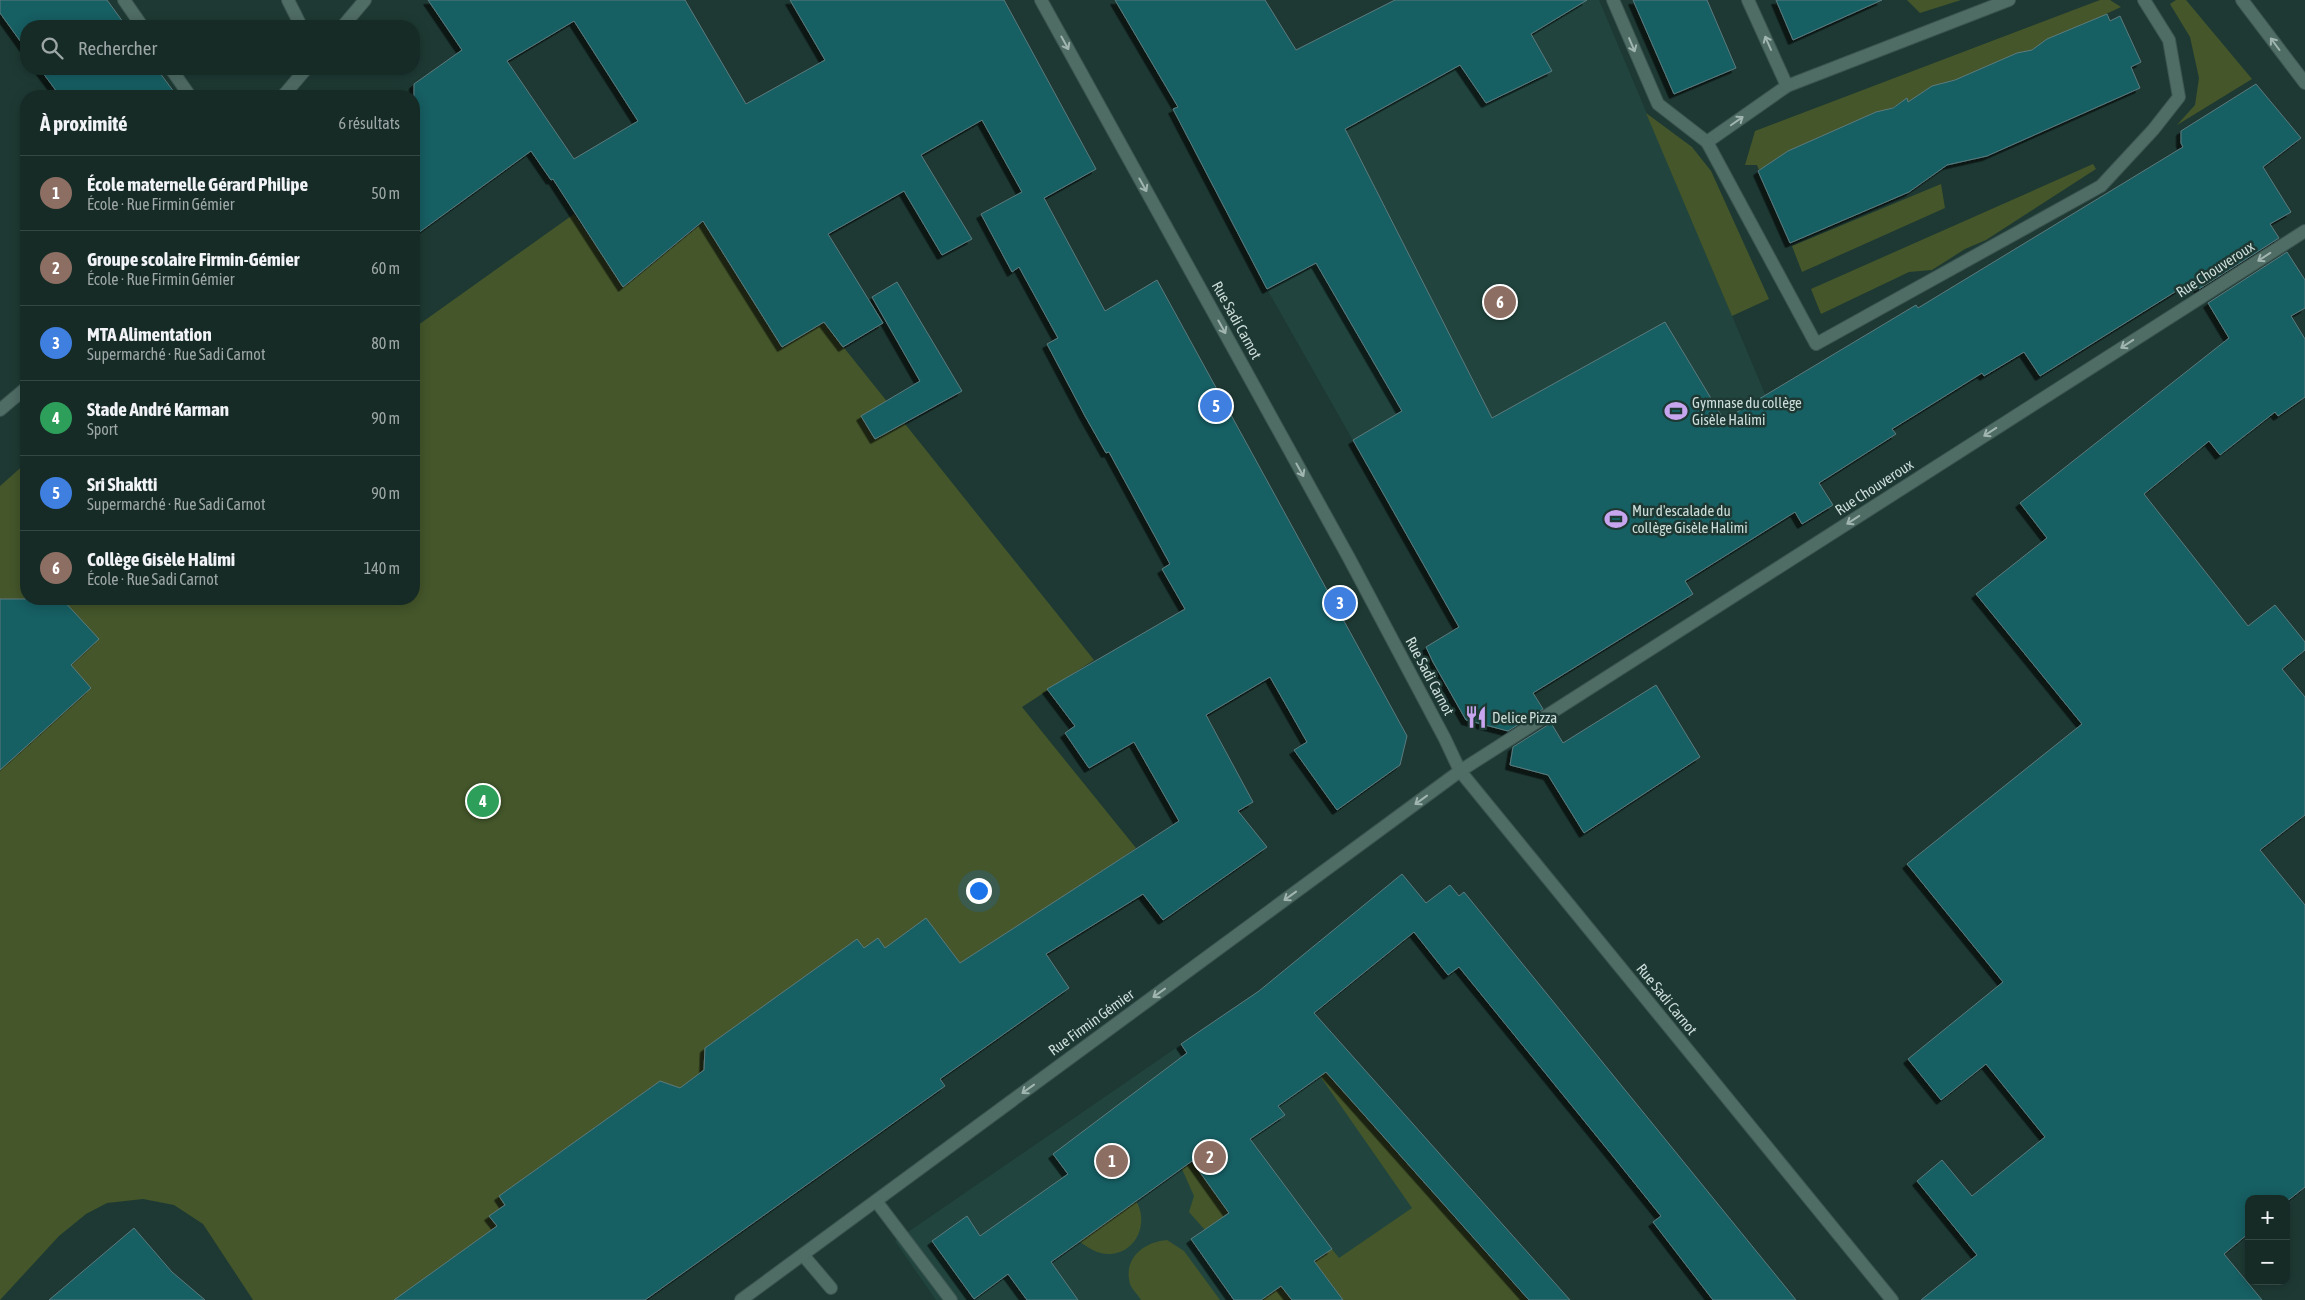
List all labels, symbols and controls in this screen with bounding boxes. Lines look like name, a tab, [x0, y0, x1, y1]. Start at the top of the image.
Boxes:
search box	[20, 20, 420, 75]
icon: search	[38, 34, 66, 62]
one-way arrow	[1060, 35, 1070, 49]
one-way arrow	[1762, 36, 1772, 51]
text: Rechercher	[78, 37, 157, 59]
one-way arrow	[1628, 37, 1638, 52]
one-way arrow	[2270, 38, 2281, 51]
text: À proximité	[40, 111, 128, 135]
text: 6 résultats	[338, 114, 400, 132]
one-way arrow	[1730, 116, 1744, 126]
text: École maternelle Gérard Philipe	[87, 173, 308, 195]
one-way arrow	[1139, 177, 1148, 192]
text: 1	[52, 184, 60, 202]
text: 50 m	[371, 184, 400, 202]
text: École · Rue Firmin Gémier	[87, 195, 235, 213]
street label: Rue Chouveroux	[2173, 237, 2257, 301]
text: Groupe scolaire Firmin-Gémier	[87, 248, 299, 270]
one-way arrow	[2257, 252, 2271, 262]
text: 2	[52, 259, 60, 277]
text: 60 m	[371, 259, 400, 277]
text: École · Rue Firmin Gémier	[87, 270, 235, 288]
street label: Rue Sadi Carnot	[1209, 278, 1265, 362]
pin: 6	[1484, 283, 1516, 321]
one-way arrow	[1218, 319, 1227, 334]
text: MTA Alimentation	[87, 323, 212, 345]
text: 3	[52, 334, 60, 352]
text: 80 m	[371, 334, 400, 352]
one-way arrow	[2120, 339, 2134, 350]
text: Supermarché · Rue Sadi Carnot	[87, 345, 266, 363]
pin: 5	[1200, 387, 1232, 425]
place label: Gymnase du collège Gisèle Halimi	[1692, 394, 1802, 428]
text: Stade André Karman	[87, 398, 229, 420]
sports icon: Gymnase du collège Gisèle Halimi	[1663, 398, 1689, 424]
text: 4	[52, 409, 60, 427]
text: 90 m	[371, 409, 400, 427]
text: Sport	[87, 420, 118, 438]
one-way arrow	[1983, 427, 1997, 437]
street label: Rue Chouveroux	[1832, 455, 1916, 519]
one-way arrow	[1295, 462, 1305, 477]
text: Sri Shaktti	[87, 473, 157, 495]
text: 5	[52, 484, 60, 502]
text: 90 m	[371, 484, 400, 502]
text: Supermarché · Rue Sadi Carnot	[87, 495, 266, 513]
place label: Mur d'escalade du collège Gisèle Halimi	[1632, 502, 1748, 536]
sports icon: Mur d'escalade du collège Gisèle Halimi	[1603, 506, 1629, 532]
one-way arrow	[1847, 515, 1861, 525]
text: Collège Gisèle Halimi	[87, 548, 235, 570]
text: 6	[52, 559, 60, 577]
text: 140 m	[364, 559, 400, 577]
text: École · Rue Sadi Carnot	[87, 570, 218, 588]
pin: 3	[1324, 584, 1356, 622]
street label: Rue Sadi Carnot	[1402, 634, 1458, 718]
restaurant icon: Delice Pizza	[1463, 704, 1489, 730]
place label: Delice Pizza	[1492, 709, 1557, 726]
pin: 4	[467, 782, 499, 820]
one-way arrow	[1414, 795, 1428, 805]
your location	[966, 878, 992, 904]
one-way arrow	[1283, 891, 1297, 901]
street label: Rue Sadi Carnot	[1633, 960, 1701, 1038]
street label: Rue Firmin Gémier	[1045, 985, 1137, 1059]
one-way arrow	[1153, 987, 1166, 998]
one-way arrow	[1021, 1084, 1035, 1094]
pin: 2	[1194, 1138, 1226, 1176]
pin: 1	[1096, 1142, 1128, 1180]
map controls	[2245, 1195, 2290, 1285]
button: +	[2245, 1195, 2290, 1240]
button: −	[2245, 1240, 2290, 1285]

